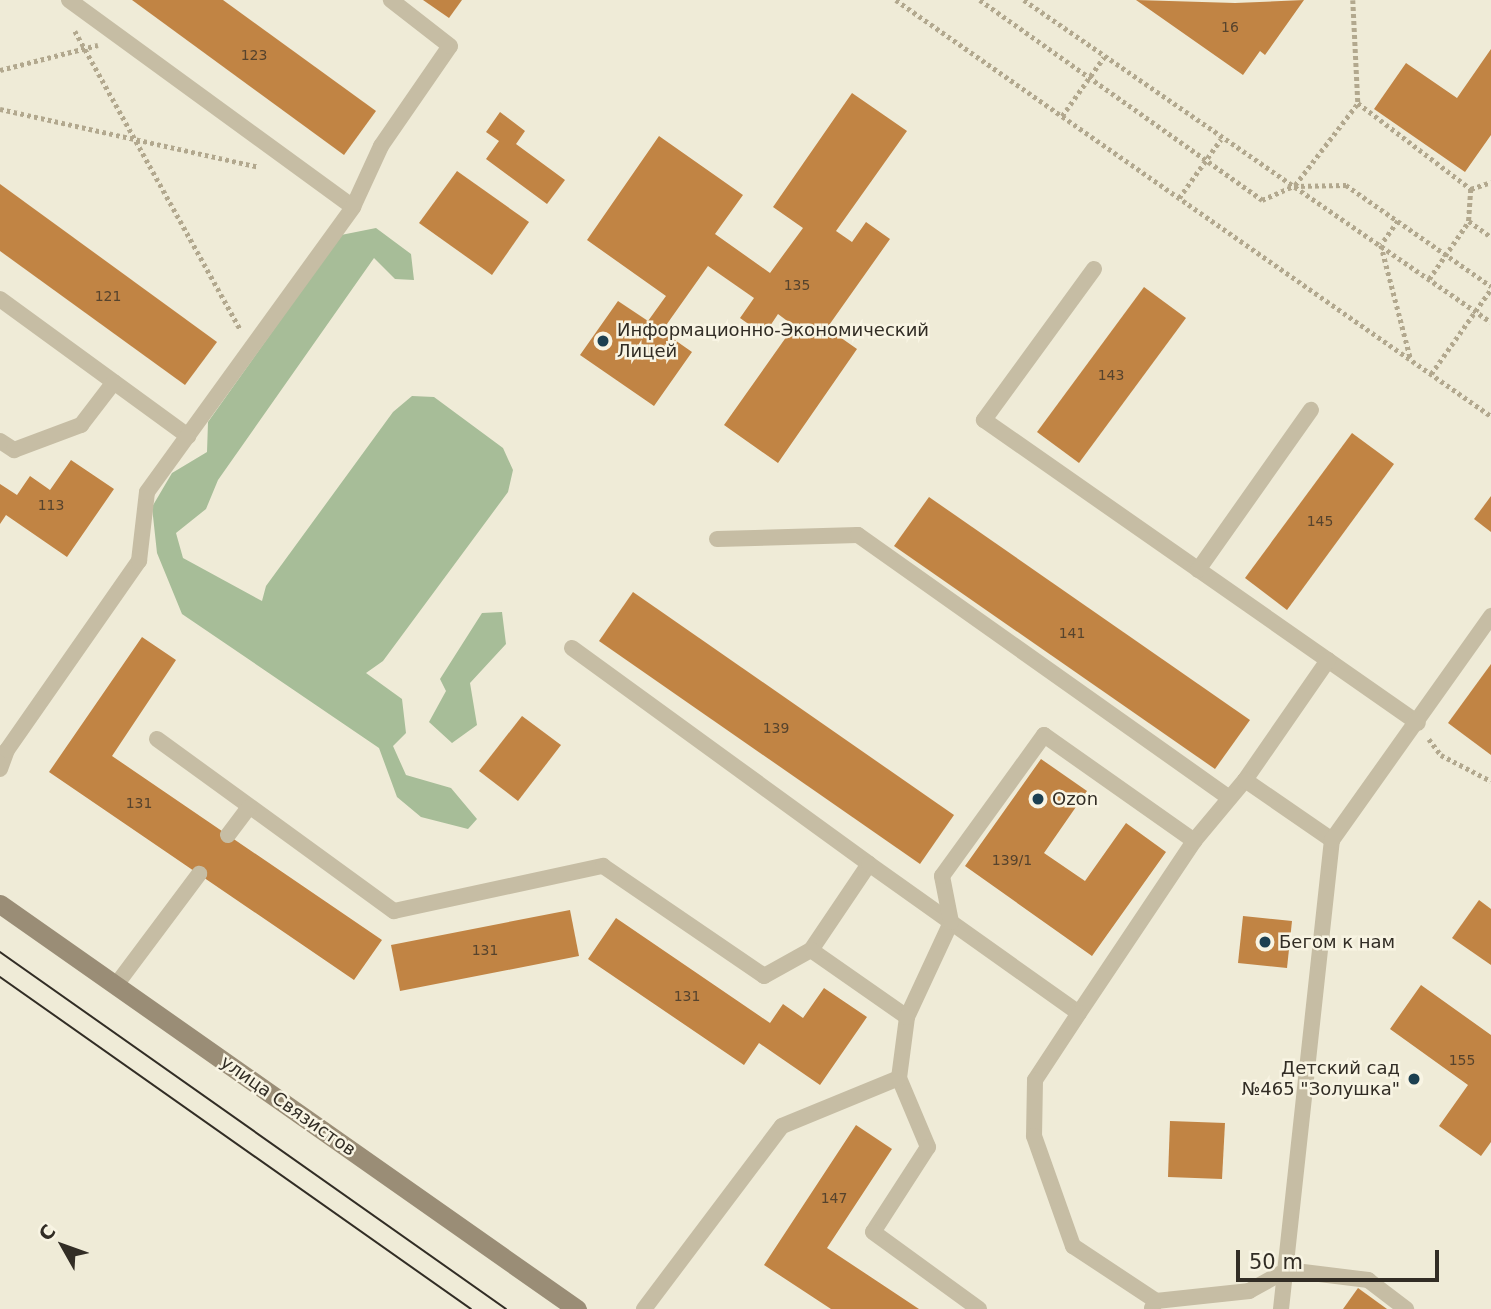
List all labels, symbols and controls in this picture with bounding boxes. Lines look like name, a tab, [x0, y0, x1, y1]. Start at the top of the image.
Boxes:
house number: 16	[1221, 19, 1239, 35]
house number: 123	[241, 47, 267, 63]
house number: 135	[784, 277, 810, 293]
house number: 121	[95, 288, 121, 304]
place label: Информационно-Экономический Лицей	[617, 320, 929, 362]
marker: Информационно-Экономический Лицей	[595, 333, 611, 349]
house number: 143	[1098, 367, 1124, 383]
house number: 113	[38, 497, 64, 513]
house number: 145	[1307, 513, 1333, 529]
house number: 141	[1059, 625, 1085, 641]
house number: 139	[763, 720, 789, 736]
place label: Ozon	[1052, 788, 1098, 810]
marker: Ozon	[1030, 791, 1046, 807]
house number: 131	[126, 795, 152, 811]
house number: 139/1	[992, 852, 1032, 868]
place label: Бегом к нам	[1279, 931, 1395, 953]
marker: Бегом к нам	[1257, 934, 1273, 950]
house number: 131	[472, 942, 498, 958]
house number: 131	[674, 988, 700, 1004]
street label: улица Связистов	[216, 1051, 360, 1161]
house number: 155	[1449, 1052, 1475, 1068]
place label: Детский сад №465 "Золушка"	[1242, 1058, 1400, 1100]
marker: Детский сад №465 "Золушка"	[1406, 1071, 1422, 1087]
house number: 147	[821, 1190, 847, 1206]
north arrow	[28, 1211, 98, 1281]
text: С	[34, 1220, 60, 1245]
scale bar	[1239, 1236, 1442, 1280]
text: 50 m	[1249, 1250, 1303, 1274]

